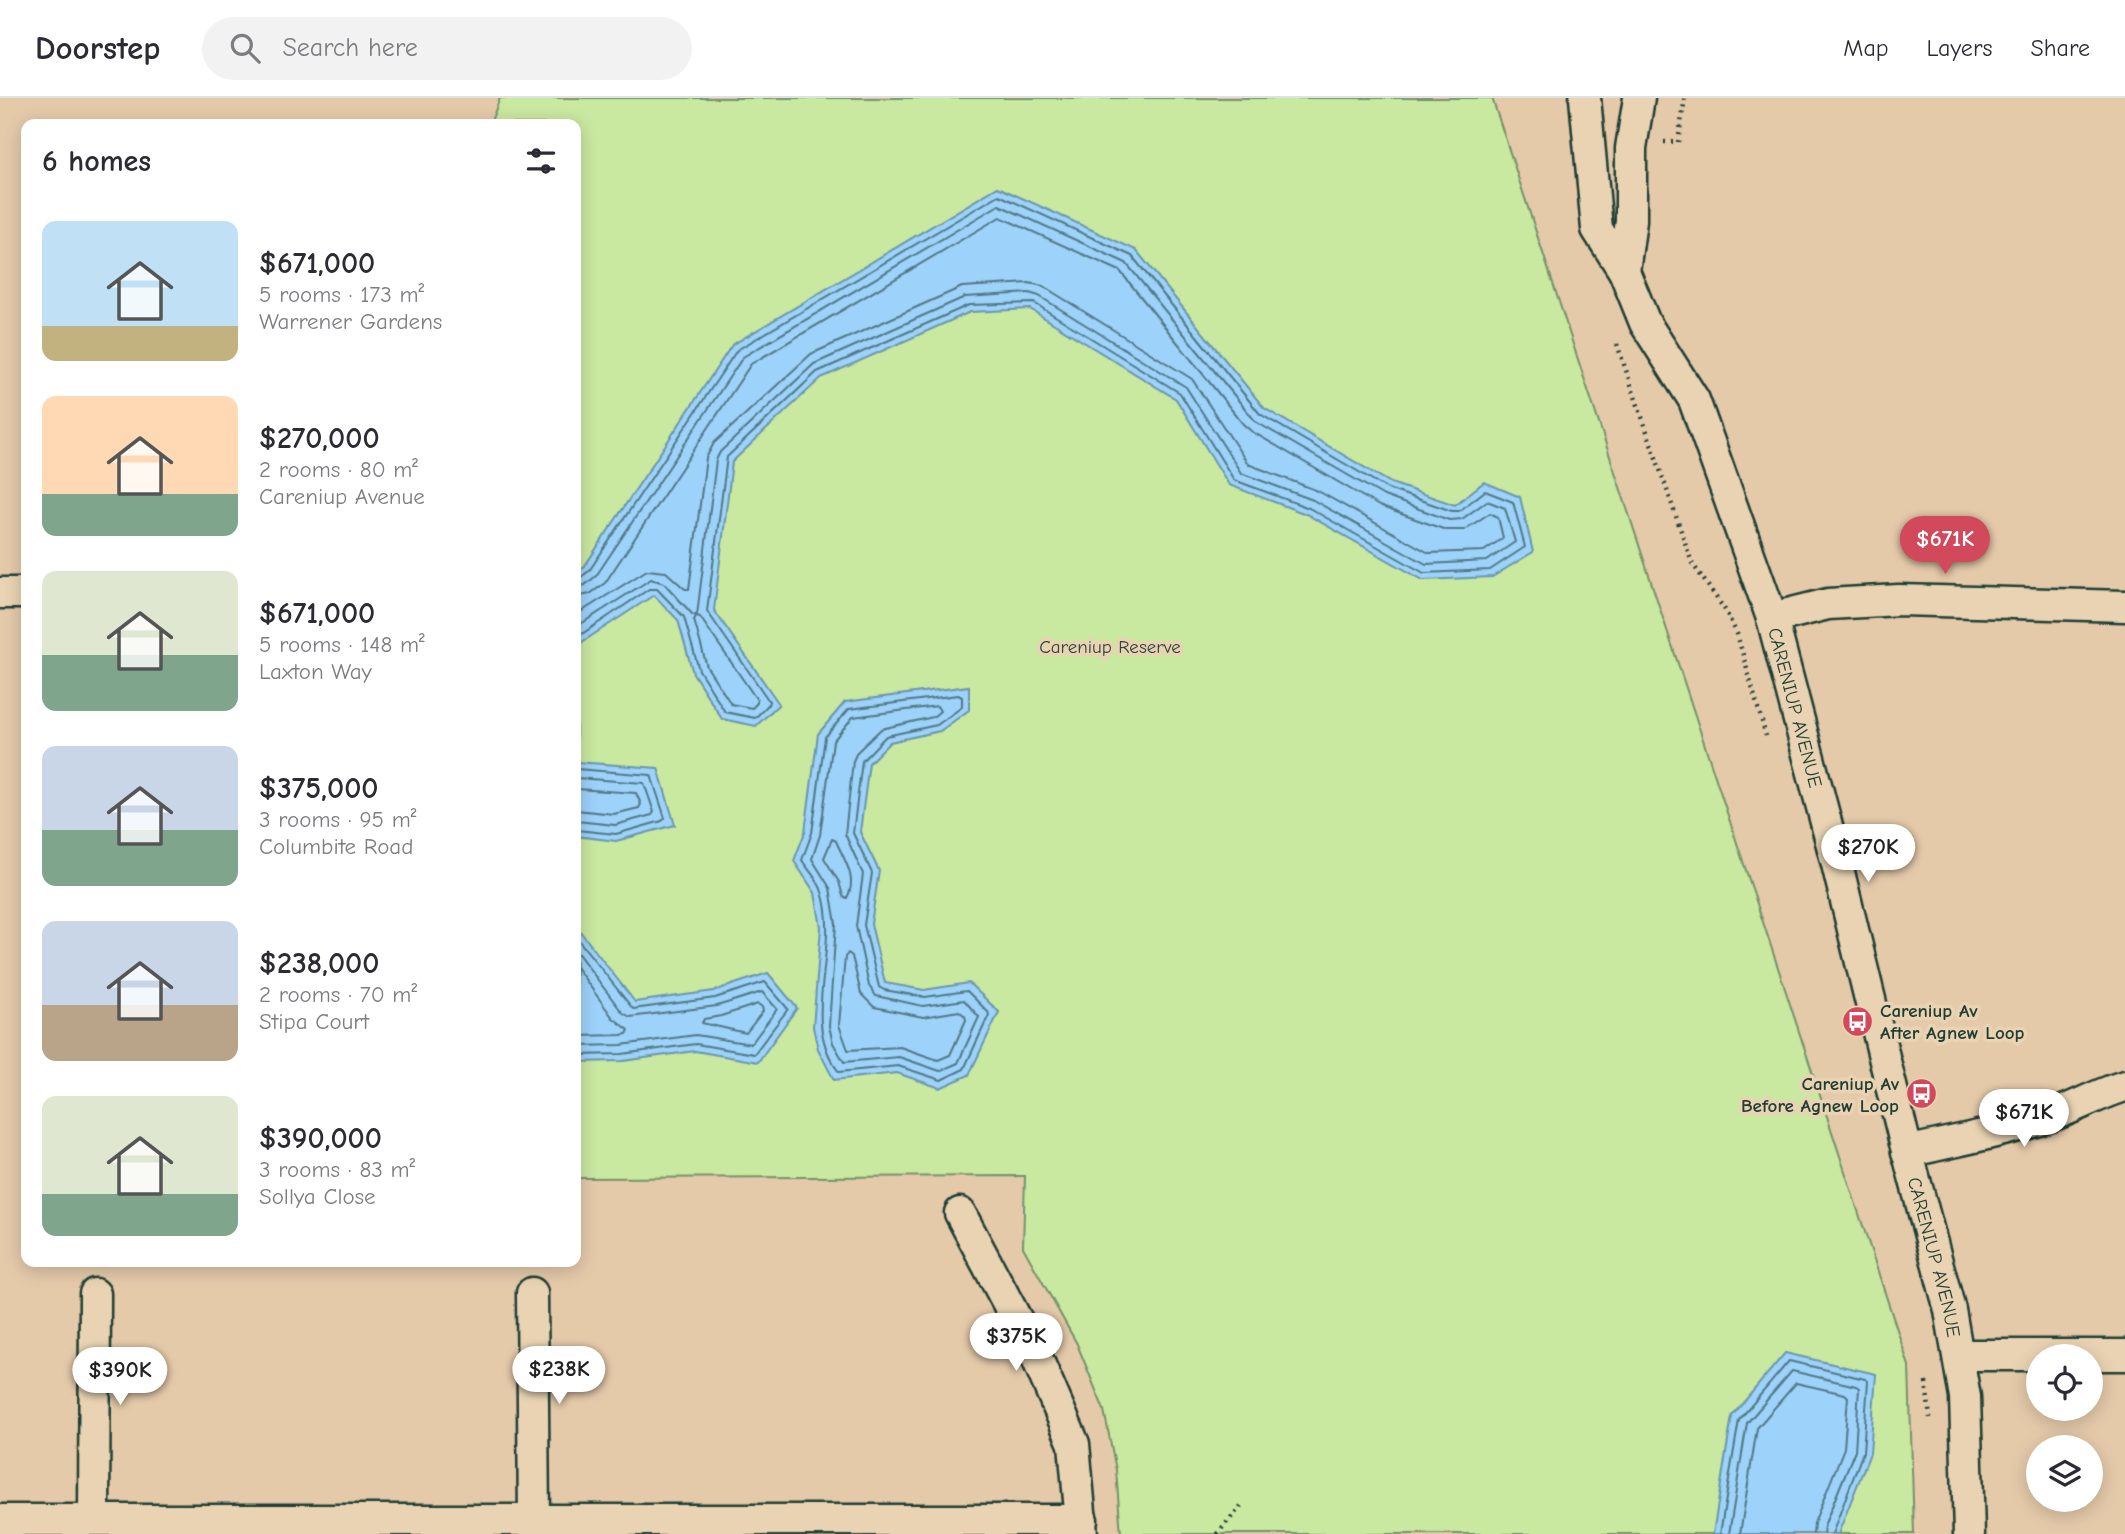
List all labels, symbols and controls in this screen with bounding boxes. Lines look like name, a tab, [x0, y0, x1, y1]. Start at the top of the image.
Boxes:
search box	[202, 17, 692, 80]
text: Doorstep	[35, 29, 160, 67]
icon: search	[226, 29, 264, 67]
text: Search here	[282, 33, 418, 63]
text: Map	[1843, 34, 1889, 62]
text: Layers	[1927, 34, 1992, 62]
text: Share	[2030, 34, 2090, 62]
icon: filters	[522, 142, 560, 180]
text: 6 homes	[42, 144, 151, 179]
text: $671,000	[259, 246, 375, 281]
icon: home	[98, 249, 182, 333]
text: 5 rooms · 173 m²	[259, 281, 424, 308]
text: Warrener Gardens	[259, 308, 442, 335]
text: $270,000	[259, 421, 380, 456]
icon: home	[98, 424, 182, 508]
text: 2 rooms · 80 m²	[259, 456, 418, 483]
text: Careniup Avenue	[259, 483, 425, 510]
pin: $671K	[1896, 517, 1994, 576]
text: $671K	[1916, 525, 1974, 552]
text: $671,000	[259, 596, 375, 631]
icon: home	[98, 599, 182, 683]
street label: CARENIUP AVENUE	[1763, 625, 1826, 790]
text: 5 rooms · 148 m²	[259, 631, 425, 658]
park label: Careniup Reserve	[1039, 636, 1181, 658]
text: Laxton Way	[259, 658, 372, 685]
text: $375,000	[259, 771, 379, 806]
icon: home	[98, 774, 182, 858]
text: 3 rooms · 95 m²	[259, 806, 417, 833]
pin: $270K	[1819, 824, 1917, 884]
text: Columbite Road	[259, 833, 413, 860]
text: $270K	[1837, 833, 1899, 860]
text: $238,000	[259, 946, 379, 981]
icon: home	[98, 949, 182, 1033]
text: 2 rooms · 70 m²	[259, 981, 417, 1008]
place label: Careniup Av After Agnew Loop	[1880, 1000, 2025, 1044]
bus stop icon: Careniup Av After Agnew Loop	[1840, 1004, 1874, 1038]
text: Stipa Court	[259, 1008, 369, 1035]
place label: Careniup Av Before Agnew Loop	[1741, 1073, 1899, 1117]
bus stop icon: Careniup Av Before Agnew Loop	[1905, 1077, 1939, 1111]
pin: $671K	[1975, 1090, 2073, 1149]
text: $671K	[1995, 1098, 2053, 1125]
text: $390,000	[259, 1121, 382, 1156]
icon: home	[98, 1124, 182, 1208]
text: 3 rooms · 83 m²	[259, 1156, 415, 1183]
street label: CARENIUP AVENUE	[1903, 1175, 1965, 1339]
text: Sollya Close	[259, 1183, 376, 1210]
pin: $375K	[967, 1314, 1065, 1373]
text: $375K	[986, 1322, 1046, 1349]
map controls	[2026, 1344, 2103, 1512]
button: locate	[2026, 1344, 2103, 1421]
pin: $238K	[510, 1346, 608, 1406]
pin: $390K	[71, 1348, 169, 1407]
text: $238K	[528, 1355, 590, 1382]
text: $390K	[88, 1356, 152, 1383]
button: layers	[2026, 1435, 2103, 1512]

